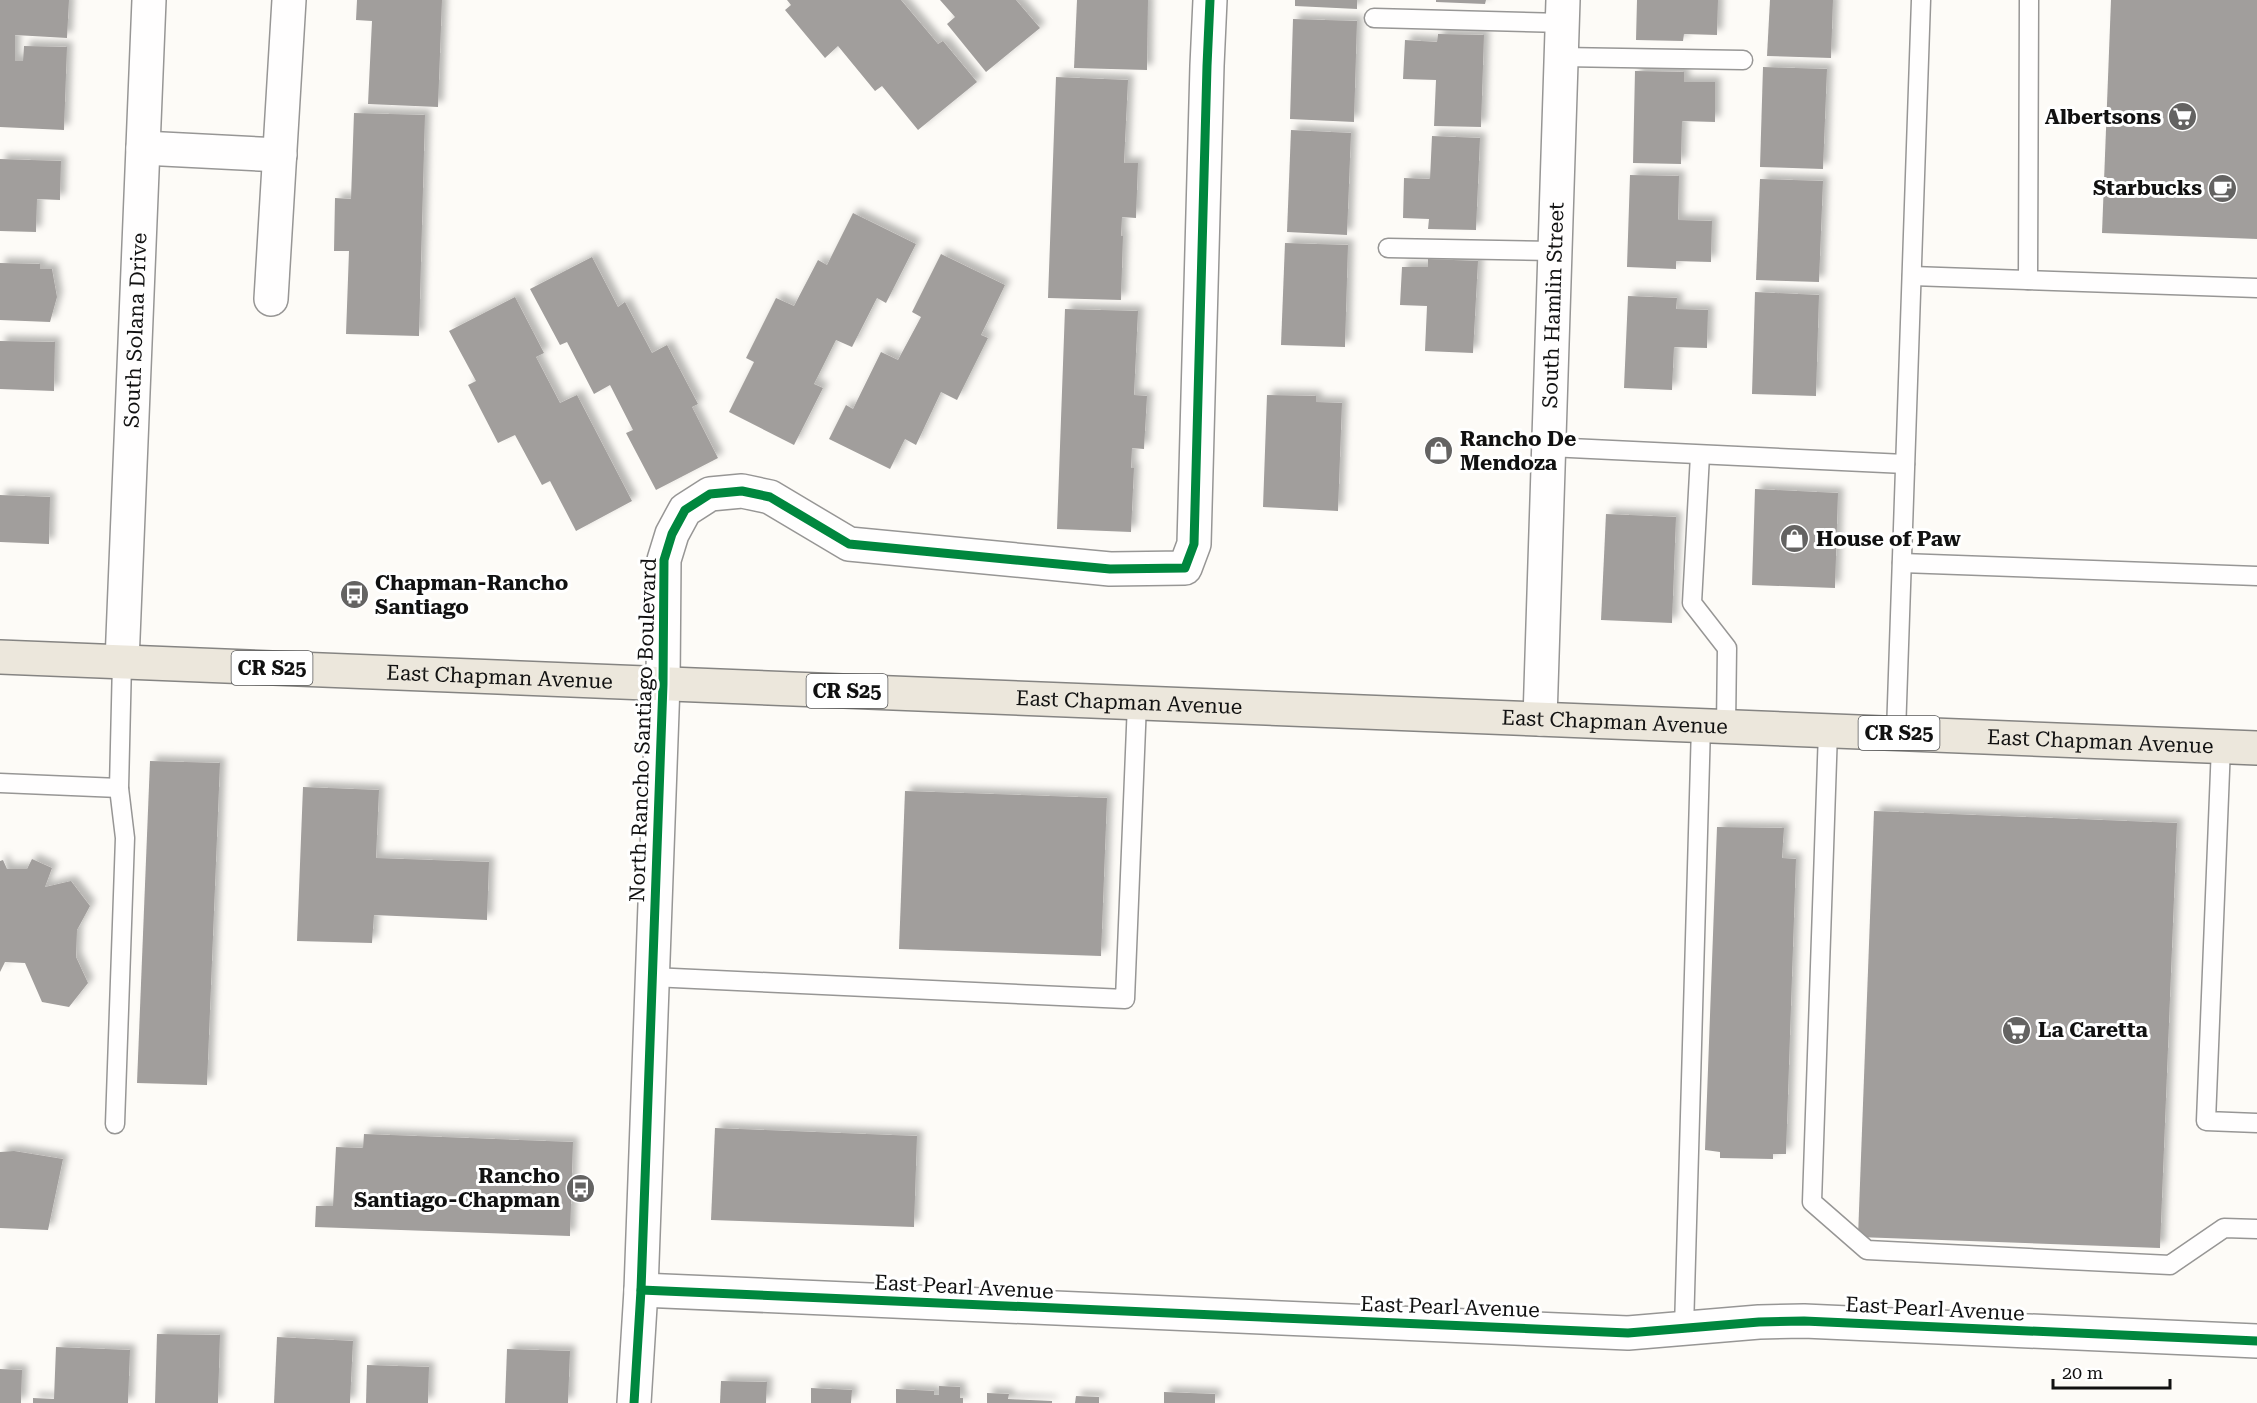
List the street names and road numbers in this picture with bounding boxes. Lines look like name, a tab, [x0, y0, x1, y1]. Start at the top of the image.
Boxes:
street label: South Hamlin Street	[1538, 202, 1569, 409]
street label: South Solana Drive	[120, 232, 152, 428]
street label: North Rancho Santiago Boulevard	[625, 557, 661, 903]
road number: CR S25	[232, 651, 312, 685]
street label: East Chapman Avenue	[386, 661, 613, 694]
road number: CR S25	[806, 674, 888, 708]
street label: East Chapman Avenue	[1015, 686, 1243, 719]
street label: East Chapman Avenue	[1501, 706, 1728, 739]
road number: CR S25	[1858, 716, 1940, 750]
street label: East Chapman Avenue	[1987, 725, 2214, 758]
street label: East Pearl Avenue	[874, 1270, 1054, 1304]
street label: East Pearl Avenue	[1360, 1292, 1540, 1322]
street label: East Pearl Avenue	[1845, 1292, 2025, 1326]

